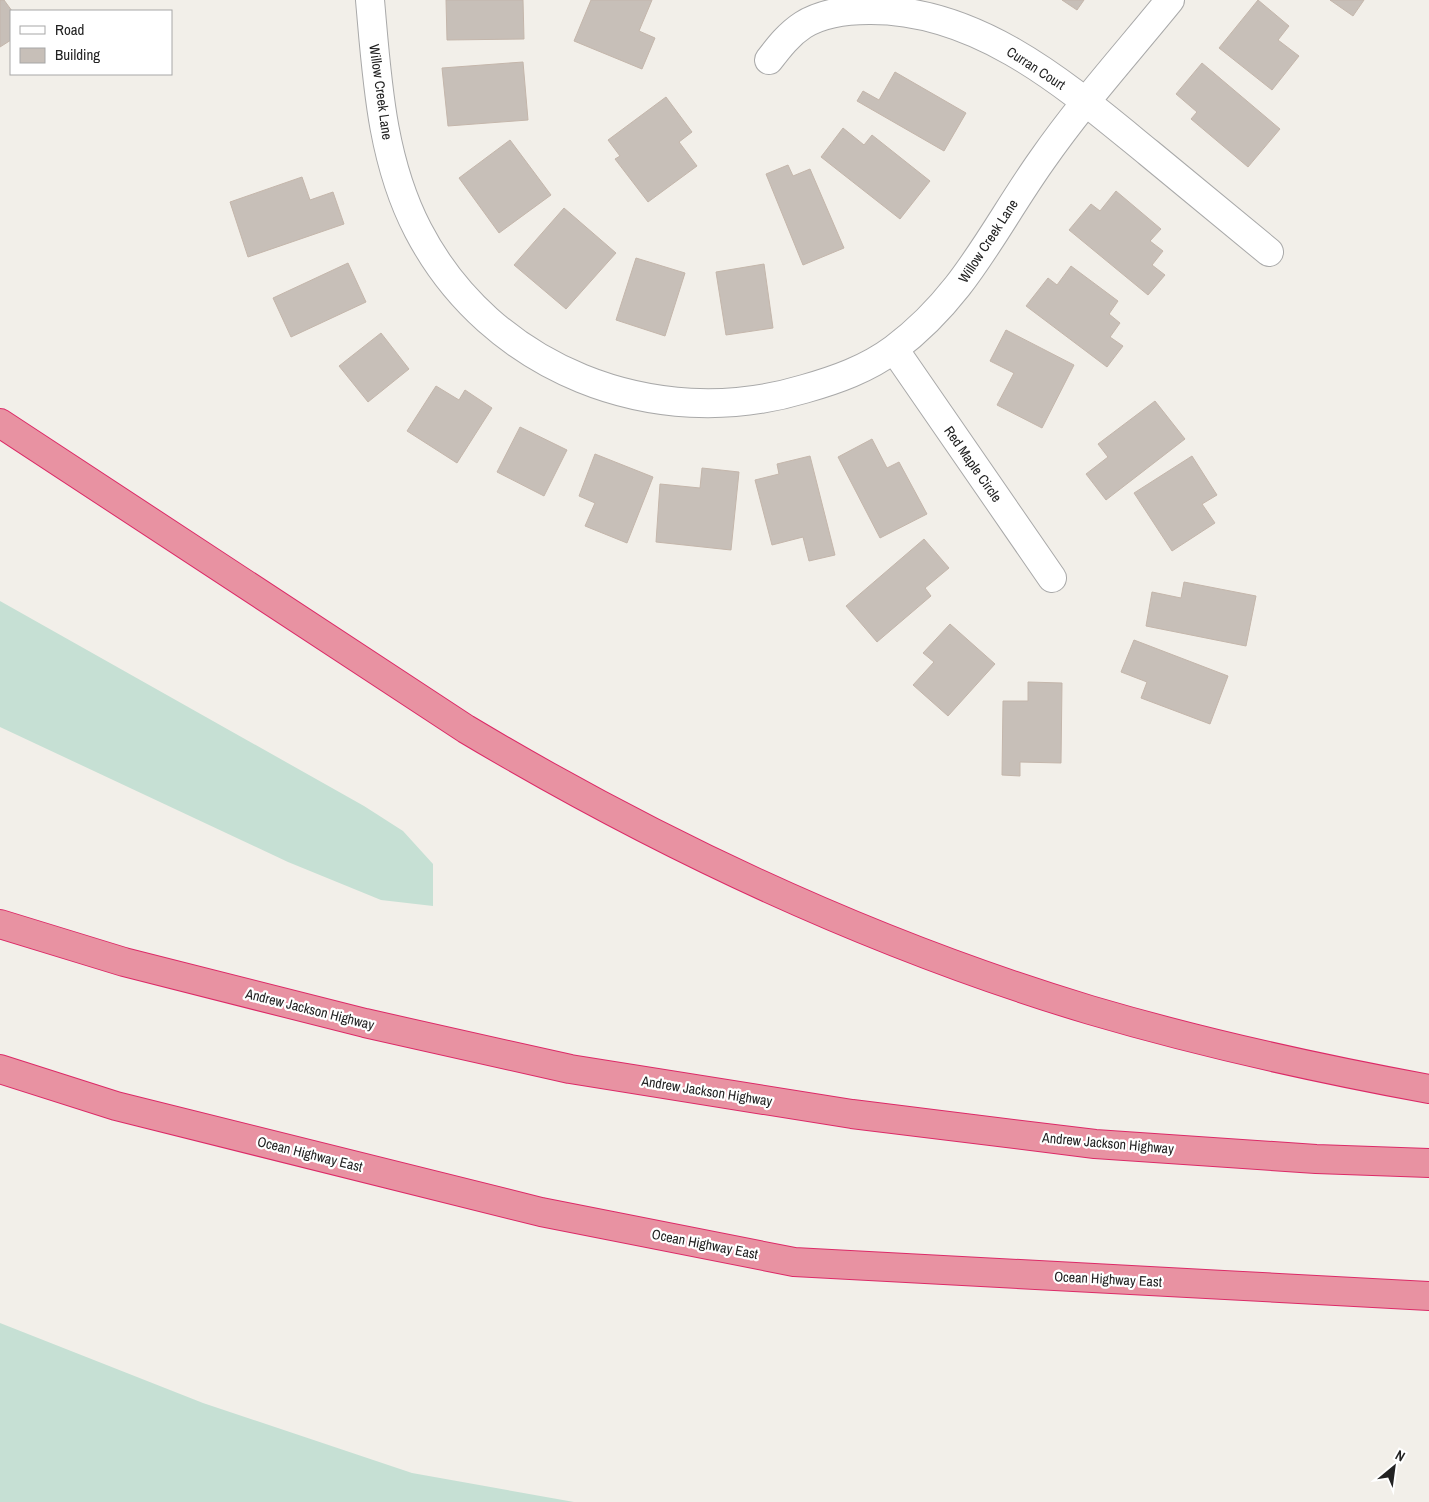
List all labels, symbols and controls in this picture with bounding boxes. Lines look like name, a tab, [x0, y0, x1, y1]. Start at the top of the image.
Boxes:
legend	[10, 10, 172, 75]
text: Road	[55, 19, 84, 40]
street label: Curran Court	[1003, 42, 1069, 94]
street label: Willow Creek Lane	[365, 43, 397, 141]
text: Building	[55, 44, 100, 65]
street label: Willow Creek Lane	[954, 196, 1022, 286]
street label: Red Maple Circle	[940, 423, 1006, 505]
street label: Andrew Jackson Highway	[243, 984, 377, 1034]
street label: Andrew Jackson Highway	[639, 1072, 774, 1110]
street label: Andrew Jackson Highway	[1040, 1128, 1175, 1158]
street label: Ocean Highway East	[256, 1132, 364, 1176]
street label: Ocean Highway East	[650, 1225, 760, 1263]
street label: Ocean Highway East	[1054, 1267, 1162, 1291]
north arrow	[1369, 1442, 1419, 1492]
text: N	[1392, 1446, 1408, 1466]

